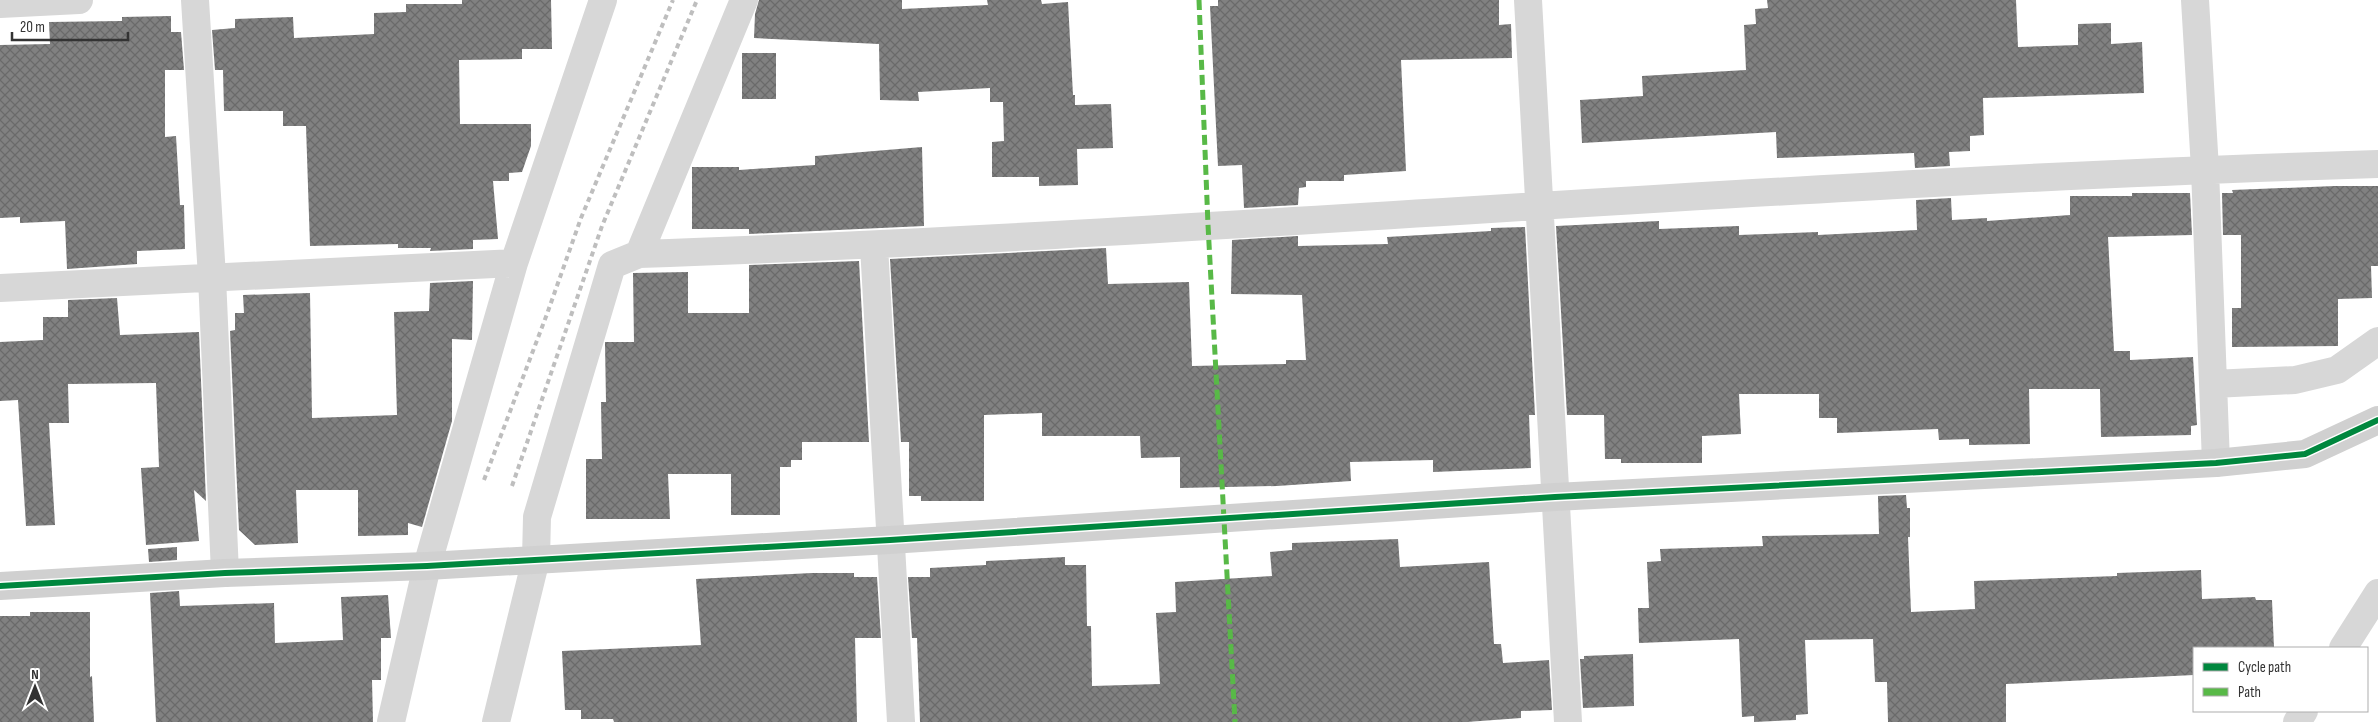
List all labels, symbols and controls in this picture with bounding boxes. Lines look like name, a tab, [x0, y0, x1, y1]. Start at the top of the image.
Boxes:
scale bar	[12, 10, 129, 42]
text: 20 m	[20, 18, 45, 37]
legend	[2193, 647, 2368, 712]
text: Cycle path	[2238, 658, 2291, 677]
north arrow	[10, 662, 60, 712]
text: N	[31, 666, 39, 683]
text: Path	[2238, 683, 2261, 702]

